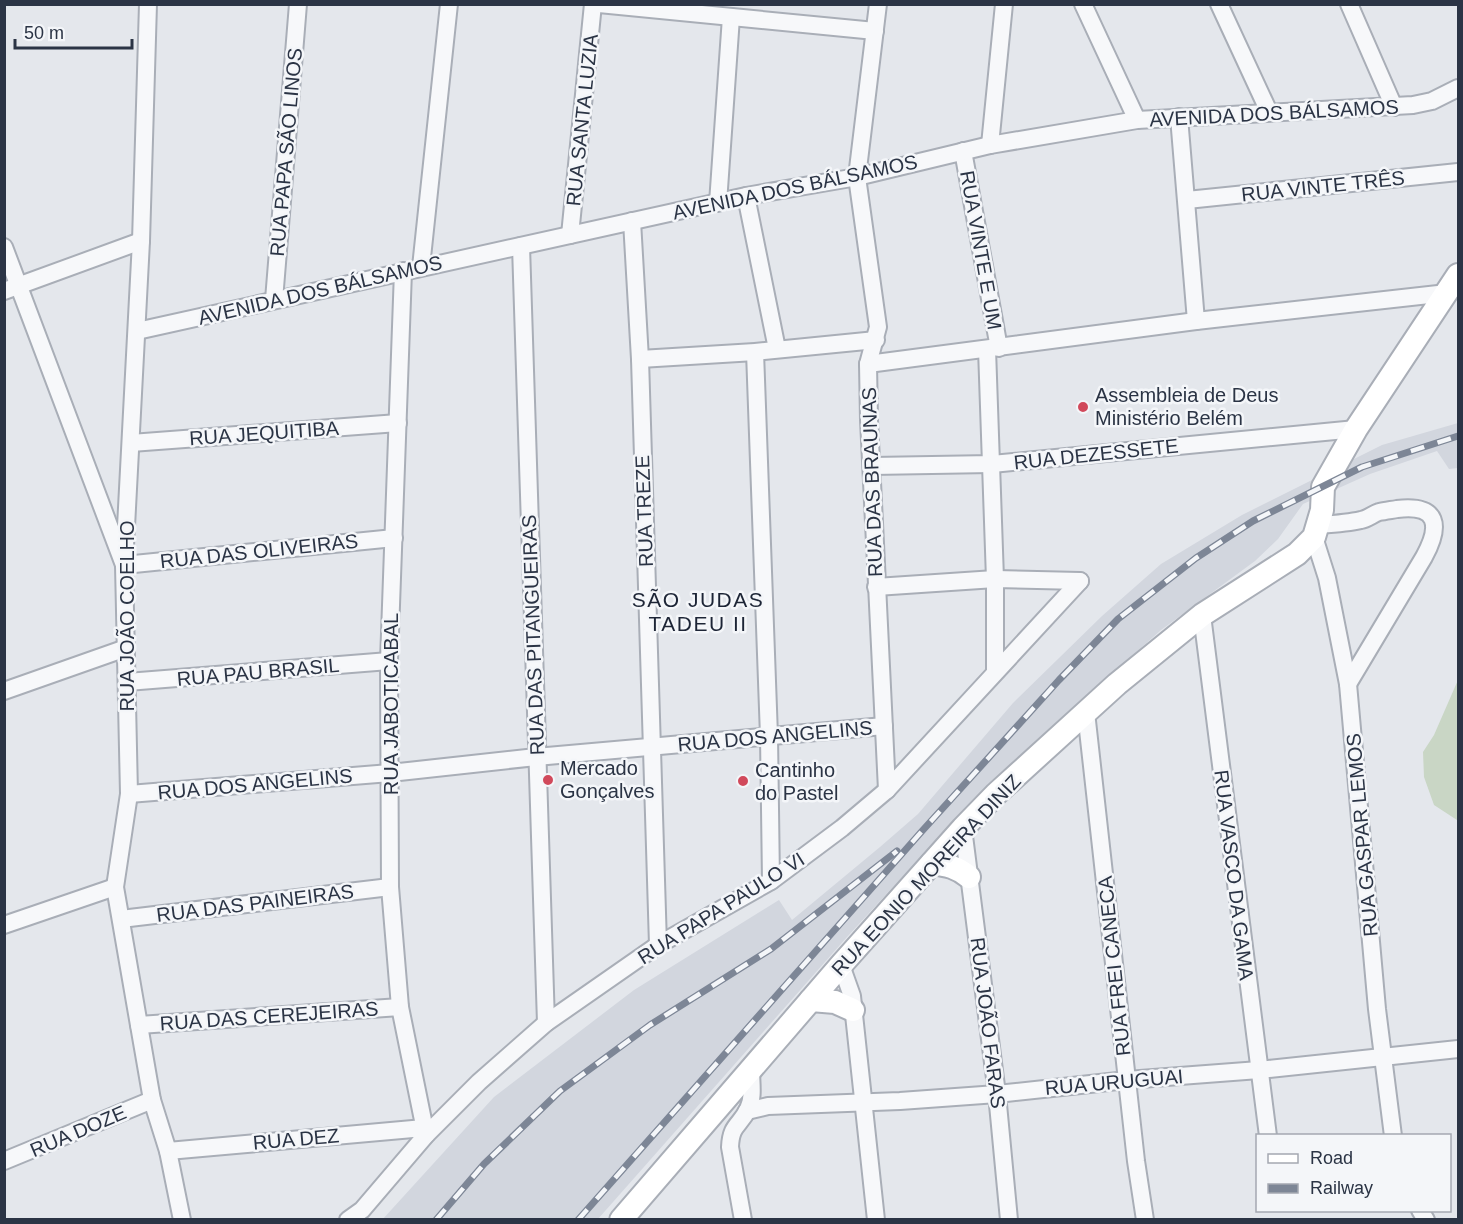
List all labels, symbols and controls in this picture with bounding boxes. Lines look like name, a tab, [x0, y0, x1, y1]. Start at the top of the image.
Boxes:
scale bar	[15, 12, 132, 50]
text: 50 m	[24, 23, 64, 43]
street label: RUA SANTA LUZIA	[562, 32, 602, 207]
street label: RUA PAPA SÃO LINOS	[265, 47, 306, 257]
street label: AVENIDA DOS BÁLSAMOS	[1149, 95, 1399, 131]
street label: AVENIDA DOS BÁLSAMOS	[671, 150, 919, 224]
street label: RUA VINTE TRÊS	[1240, 166, 1406, 206]
street label: RUA VINTE E UM	[956, 169, 1006, 331]
street label: AVENIDA DOS BÁLSAMOS	[196, 251, 444, 329]
place label: Assembleia de Deus Ministério Belém	[1095, 384, 1278, 429]
street label: RUA DAS BRAUNAS	[858, 387, 886, 577]
marker: Assembleia de Deus Ministério Belém	[1076, 400, 1090, 414]
street label: RUA JEQUITIBA	[188, 417, 340, 449]
street label: RUA DEZESSETE	[1012, 434, 1180, 474]
street label: RUA TREZE	[631, 455, 657, 567]
street label: RUA DAS PITANGUEIRAS	[518, 514, 548, 756]
street label: RUA JOÃO COELHO	[115, 520, 138, 712]
street label: RUA DAS OLIVEIRAS	[159, 530, 359, 572]
district label: SÃO JUDAS TADEU II	[632, 588, 764, 635]
street label: RUA JABOTICABAL	[380, 613, 402, 795]
street label: RUA PAU BRASIL	[176, 654, 340, 690]
street label: RUA DOS ANGELINS	[677, 717, 873, 755]
street label: RUA GASPAR LEMOS	[1342, 732, 1382, 938]
place label: Mercado Gonçalves	[560, 757, 655, 802]
place label: Cantinho do Pastel	[755, 759, 838, 804]
street label: RUA DOS ANGELINS	[157, 765, 353, 803]
street label: RUA VASCO DA GAMA	[1210, 768, 1258, 982]
street label: RUA EONIO MOREIRA DINIZ	[827, 770, 1025, 980]
marker: Mercado Gonçalves	[541, 773, 555, 787]
marker: Cantinho do Pastel	[736, 774, 750, 788]
street label: RUA PAPA PAULO VI	[634, 848, 808, 968]
street label: RUA FREI CANECA	[1094, 874, 1134, 1057]
street label: RUA DAS PAINEIRAS	[155, 880, 355, 926]
street label: RUA JOÃO FARAS	[967, 936, 1010, 1110]
street label: RUA DAS CEREJEIRAS	[159, 997, 379, 1035]
street label: RUA URUGUAI	[1044, 1065, 1184, 1099]
street label: RUA DOZE	[27, 1101, 129, 1161]
street label: RUA DEZ	[252, 1124, 340, 1154]
legend	[1256, 1134, 1451, 1212]
text: Road	[1310, 1148, 1353, 1168]
text: Railway	[1310, 1178, 1373, 1198]

